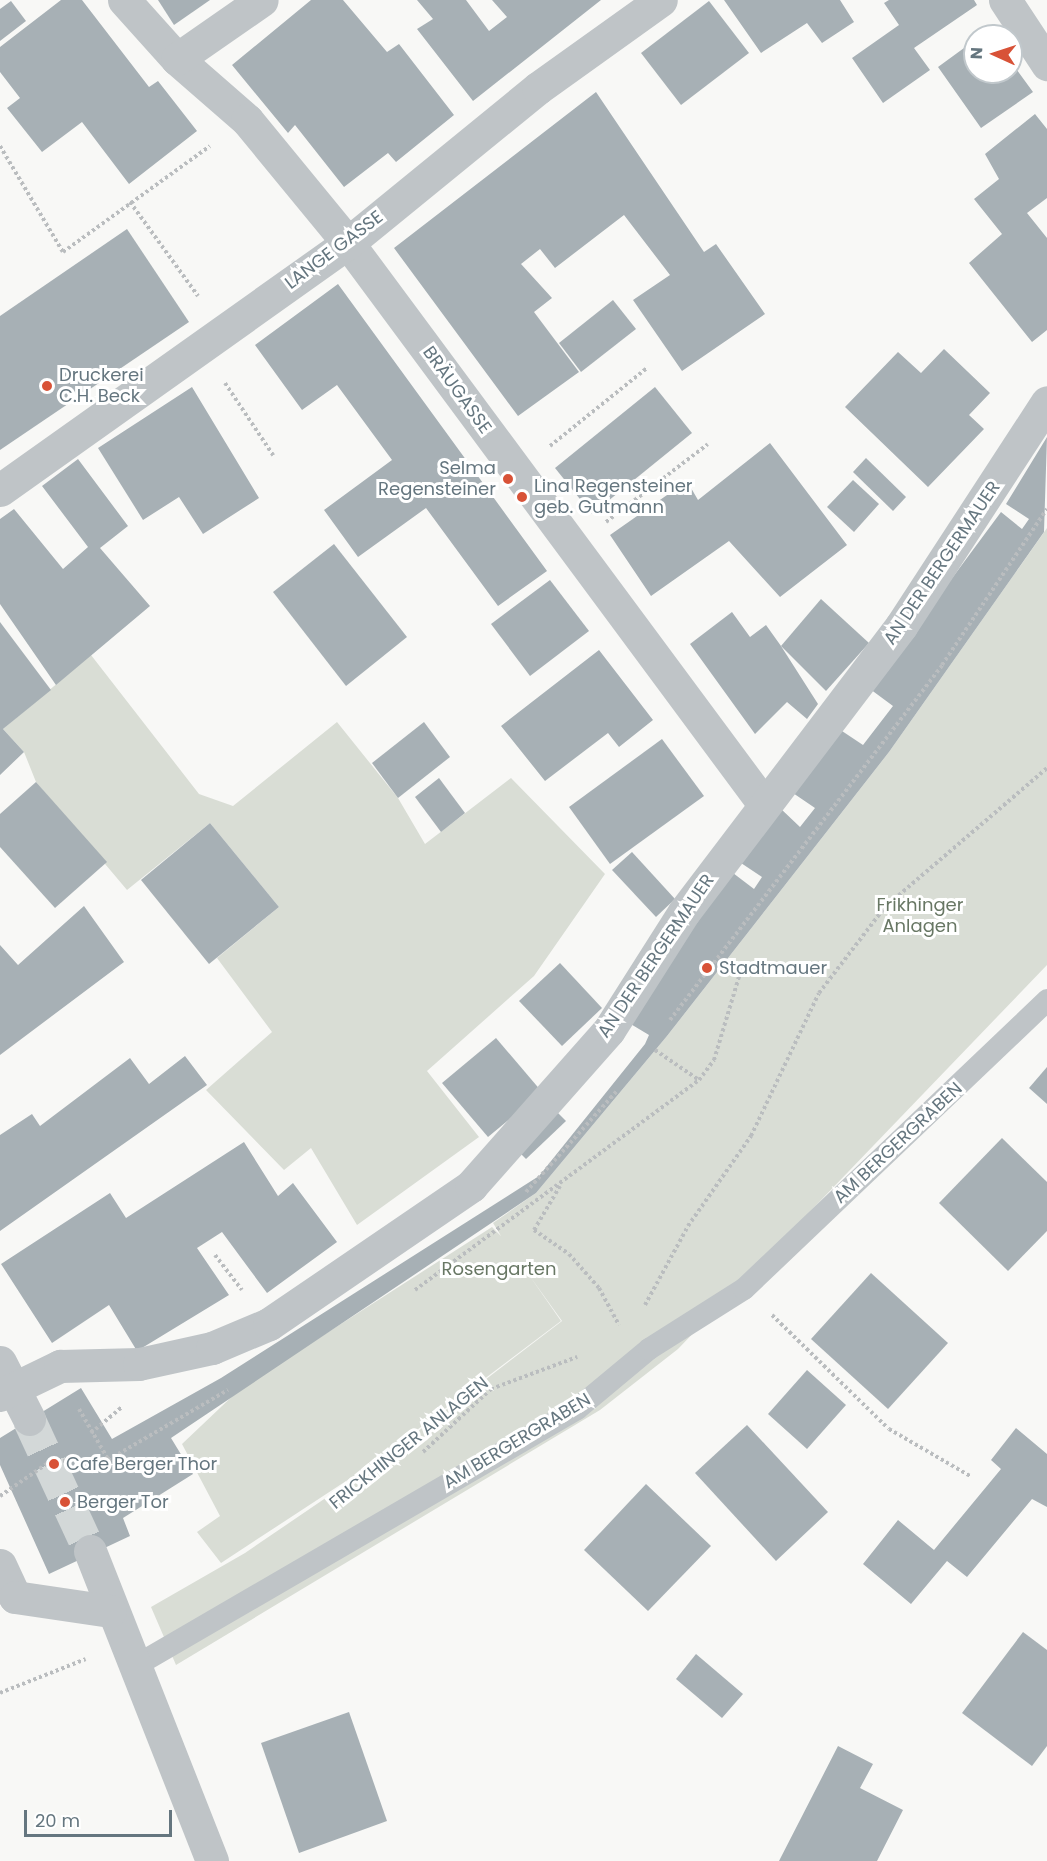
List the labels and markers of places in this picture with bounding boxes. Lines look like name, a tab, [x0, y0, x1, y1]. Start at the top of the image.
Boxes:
place label: Druckerei C.H. Beck	[59, 365, 144, 407]
marker: Druckerei C.H. Beck	[40, 379, 54, 393]
place label: Selma Regensteiner	[378, 458, 496, 500]
marker: Selma Regensteiner	[501, 472, 515, 486]
place label: Lina Regensteiner geb. Gutmann	[534, 476, 693, 518]
marker: Lina Regensteiner geb. Gutmann	[515, 490, 529, 504]
place label: Stadtmauer	[719, 957, 827, 979]
marker: Stadtmauer	[700, 961, 714, 975]
place label: Cafe Berger Thor	[66, 1453, 217, 1475]
marker: Cafe Berger Thor	[47, 1457, 61, 1471]
place label: Berger Tor	[77, 1491, 169, 1513]
marker: Berger Tor	[58, 1495, 72, 1509]

